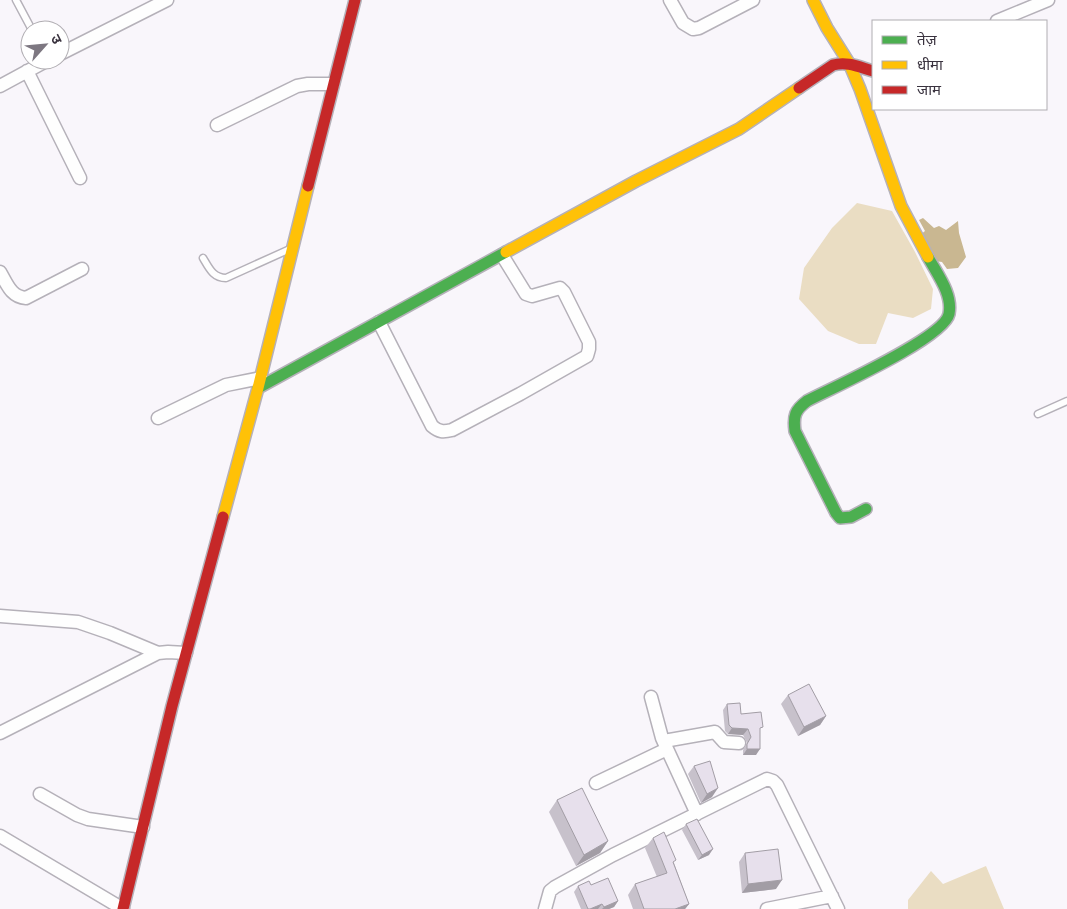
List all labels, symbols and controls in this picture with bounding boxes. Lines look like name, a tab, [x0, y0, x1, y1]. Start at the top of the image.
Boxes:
north arrow	[20, 20, 70, 70]
legend	[872, 20, 1047, 110]
text: तेज़	[917, 31, 938, 49]
text: उ	[47, 32, 66, 48]
text: धीमा	[917, 56, 944, 74]
text: जाम	[917, 81, 942, 99]

